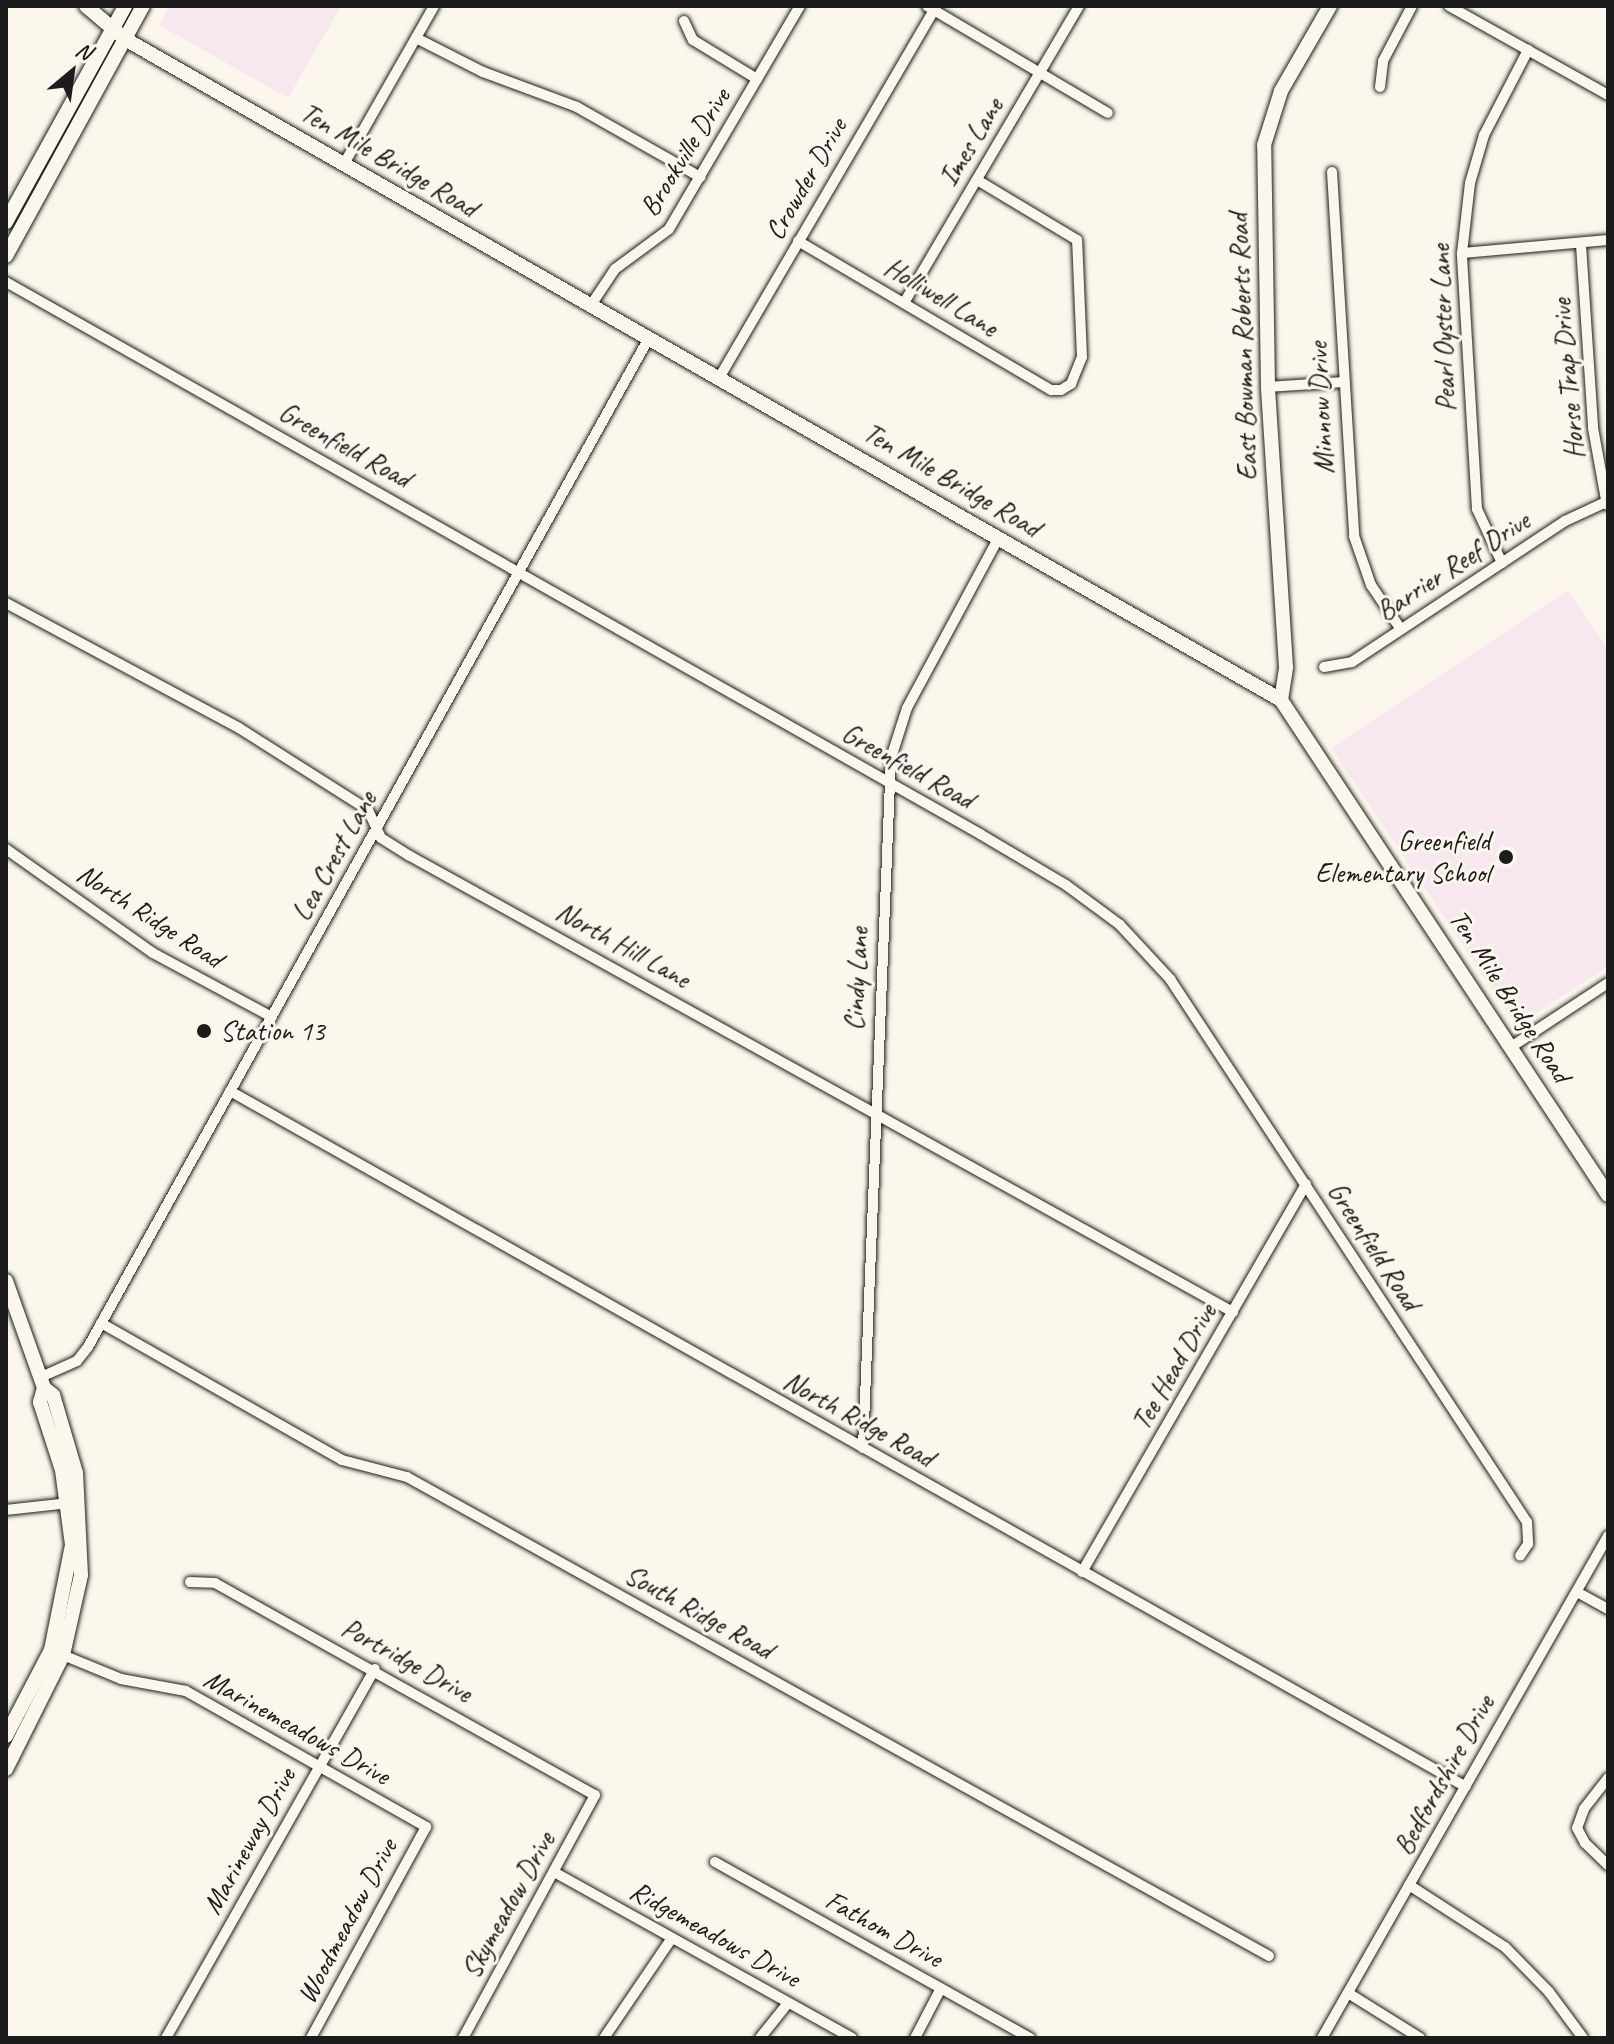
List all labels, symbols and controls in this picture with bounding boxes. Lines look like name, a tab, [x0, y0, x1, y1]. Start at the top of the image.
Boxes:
north arrow	[32, 32, 112, 112]
text: N	[71, 35, 96, 67]
street label: Brookville Drive	[632, 82, 738, 222]
street label: Imes Lane	[931, 91, 1011, 193]
street label: Ten Mile Bridge Road	[295, 96, 483, 224]
street label: Crowder Drive	[758, 112, 854, 246]
street label: East Bowman Roberts Road	[1222, 213, 1264, 481]
street label: Pearl Oyster Lane	[1423, 243, 1463, 413]
street label: Holliwell Lane	[878, 250, 1004, 344]
street label: Horse Trap Drive	[1544, 297, 1592, 461]
street label: Minnow Drive	[1301, 341, 1341, 475]
street label: Greenfield Road	[273, 395, 417, 495]
street label: Ten Mile Bridge Road	[858, 416, 1046, 544]
street label: Barrier Reef Drive	[1370, 504, 1536, 628]
street label: Greenfield Road	[836, 716, 980, 816]
street label: Lea Crest Lane	[285, 785, 383, 927]
place label: Greenfield Elementary School	[1315, 824, 1490, 890]
marker: Greenfield Elementary School	[1497, 848, 1515, 866]
street label: North Ridge Road	[70, 856, 230, 976]
street label: North Hill Lane	[550, 894, 696, 996]
street label: Ten Mile Bridge Road	[1442, 903, 1578, 1089]
street label: Cindy Lane	[836, 926, 876, 1032]
place label: Station 13	[220, 1014, 325, 1048]
marker: Station 13	[195, 1022, 213, 1040]
street label: Greenfield Road	[1320, 1176, 1428, 1316]
street label: Tee Head Drive	[1125, 1298, 1223, 1436]
street label: North Ridge Road	[777, 1363, 941, 1475]
street label: South Ridge Road	[618, 1557, 780, 1667]
street label: Portridge Drive	[336, 1610, 478, 1710]
street label: Marinemeadows Drive	[198, 1662, 396, 1792]
street label: Bedfordshire Drive	[1386, 1689, 1502, 1861]
street label: Marineway Drive	[195, 1762, 303, 1920]
street label: Skymeadow Drive	[454, 1826, 562, 1984]
street label: Woodmeadow Drive	[289, 1833, 405, 2009]
street label: Ridgemeadows Drive	[624, 1873, 806, 1995]
street label: Fathom Drive	[820, 1883, 948, 1975]

